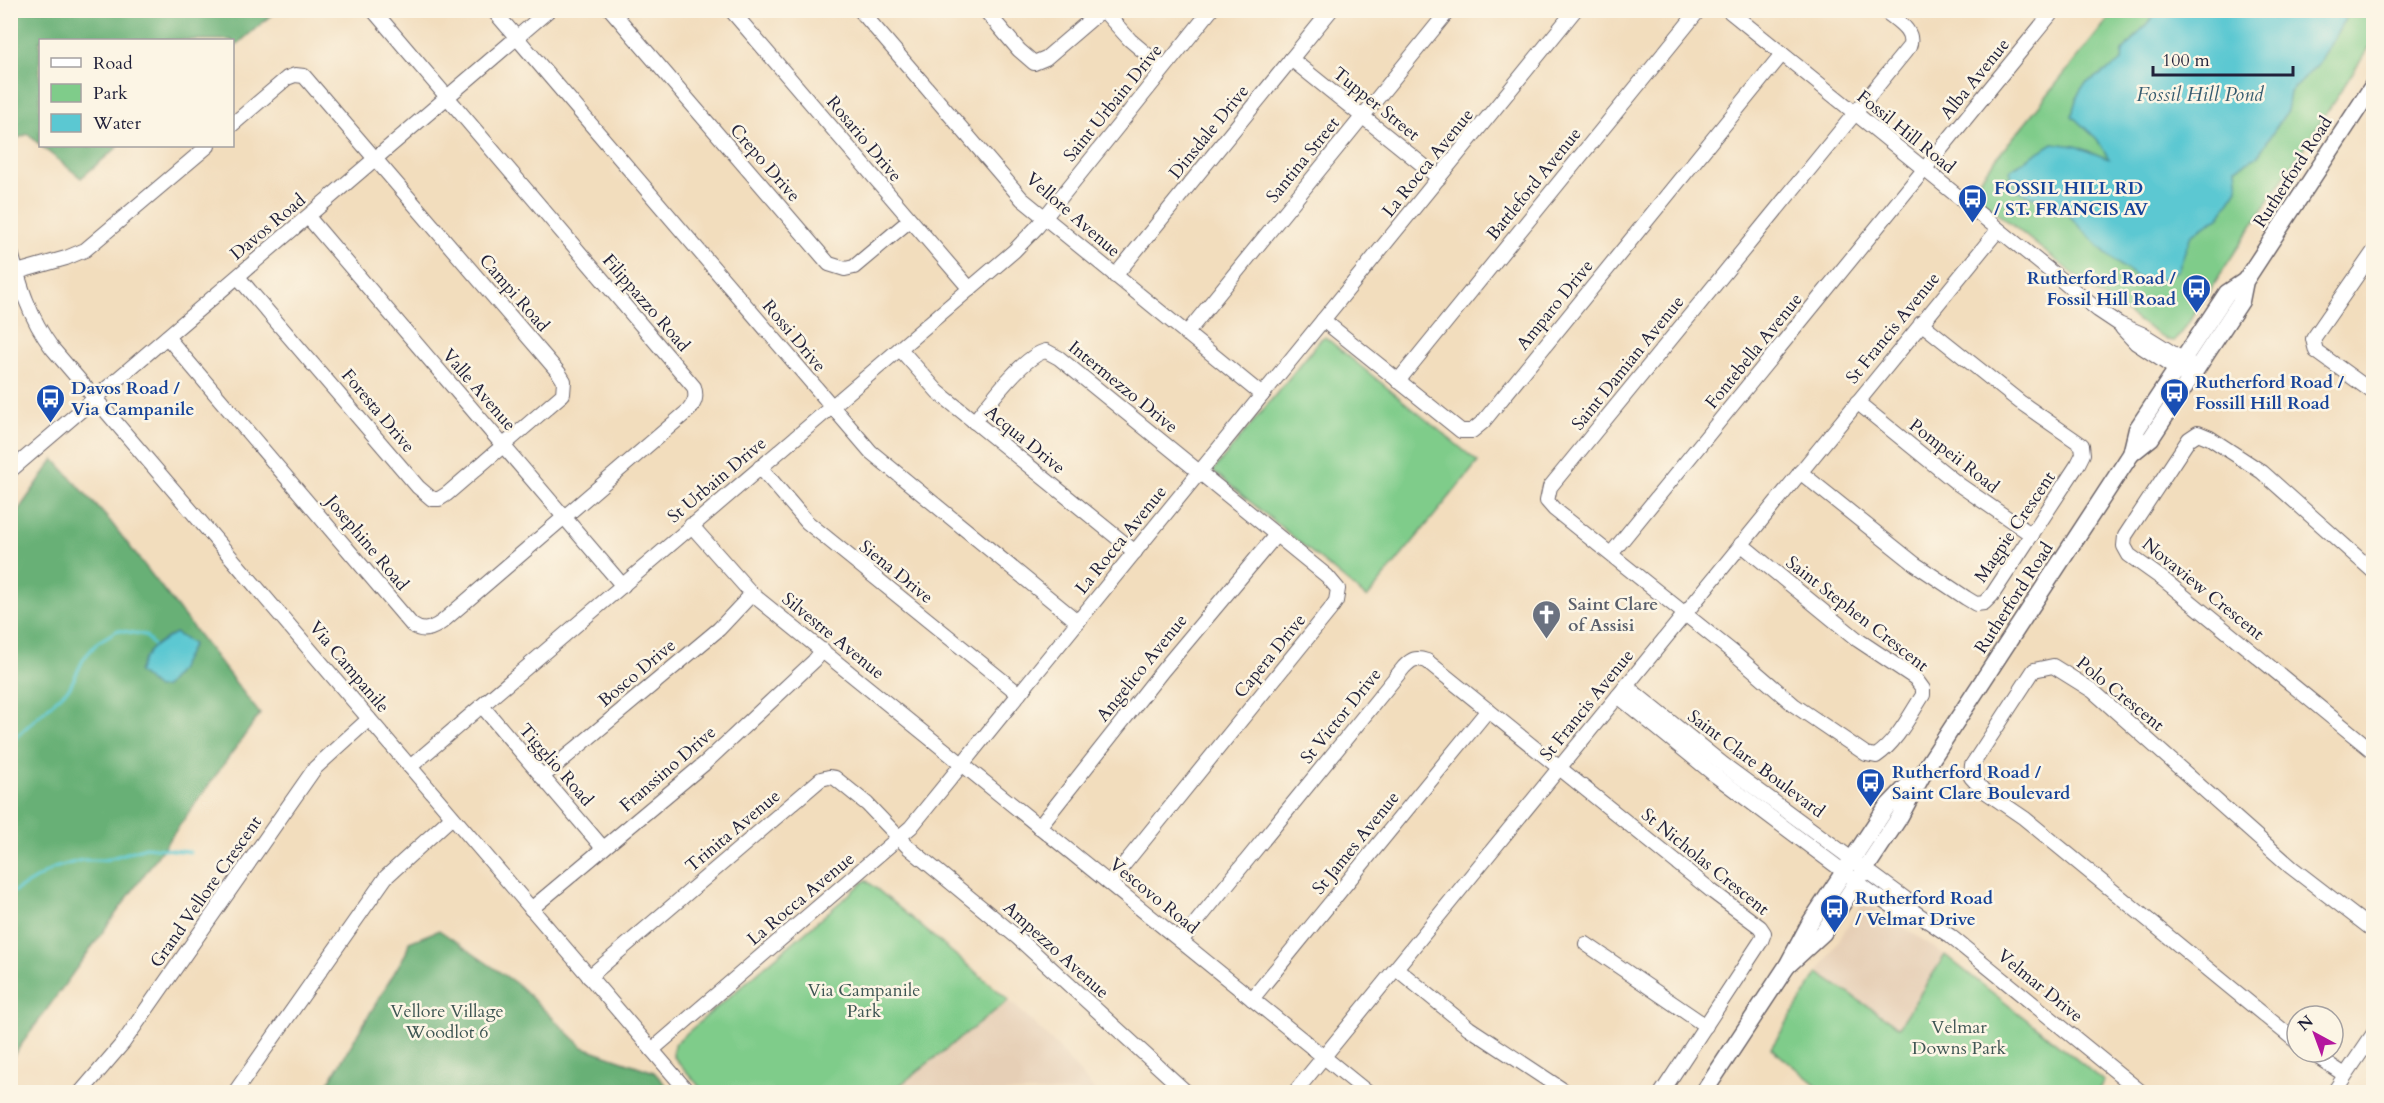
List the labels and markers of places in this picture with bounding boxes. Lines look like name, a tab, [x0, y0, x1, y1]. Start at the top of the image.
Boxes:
place label: FOSSIL HILL RD / ST. FRANCIS AV	[1994, 176, 2148, 222]
bus stop icon: FOSSIL HILL RD / ST. FRANCIS AV	[1957, 182, 1989, 224]
place label: Rutherford Road / Fossil Hill Road	[2027, 266, 2177, 312]
bus stop icon: Rutherford Road / Fossil Hill Road	[2181, 272, 2213, 314]
place label: Rutherford Road / Fossill Hill Road	[2195, 370, 2345, 416]
place label: Davos Road / Via Campanile	[71, 376, 194, 422]
bus stop icon: Rutherford Road / Fossill Hill Road	[2158, 376, 2190, 418]
bus stop icon: Davos Road / Via Campanile	[34, 382, 66, 424]
place label: Saint Clare of Assisi	[1568, 592, 1658, 638]
church icon: Saint Clare of Assisi	[1531, 598, 1563, 640]
place label: Rutherford Road / Saint Clare Boulevard	[1892, 760, 2071, 806]
bus stop icon: Rutherford Road / Saint Clare Boulevard	[1855, 766, 1887, 808]
place label: Rutherford Road / Velmar Drive	[1855, 886, 1994, 932]
bus stop icon: Rutherford Road / Velmar Drive	[1818, 892, 1850, 934]

